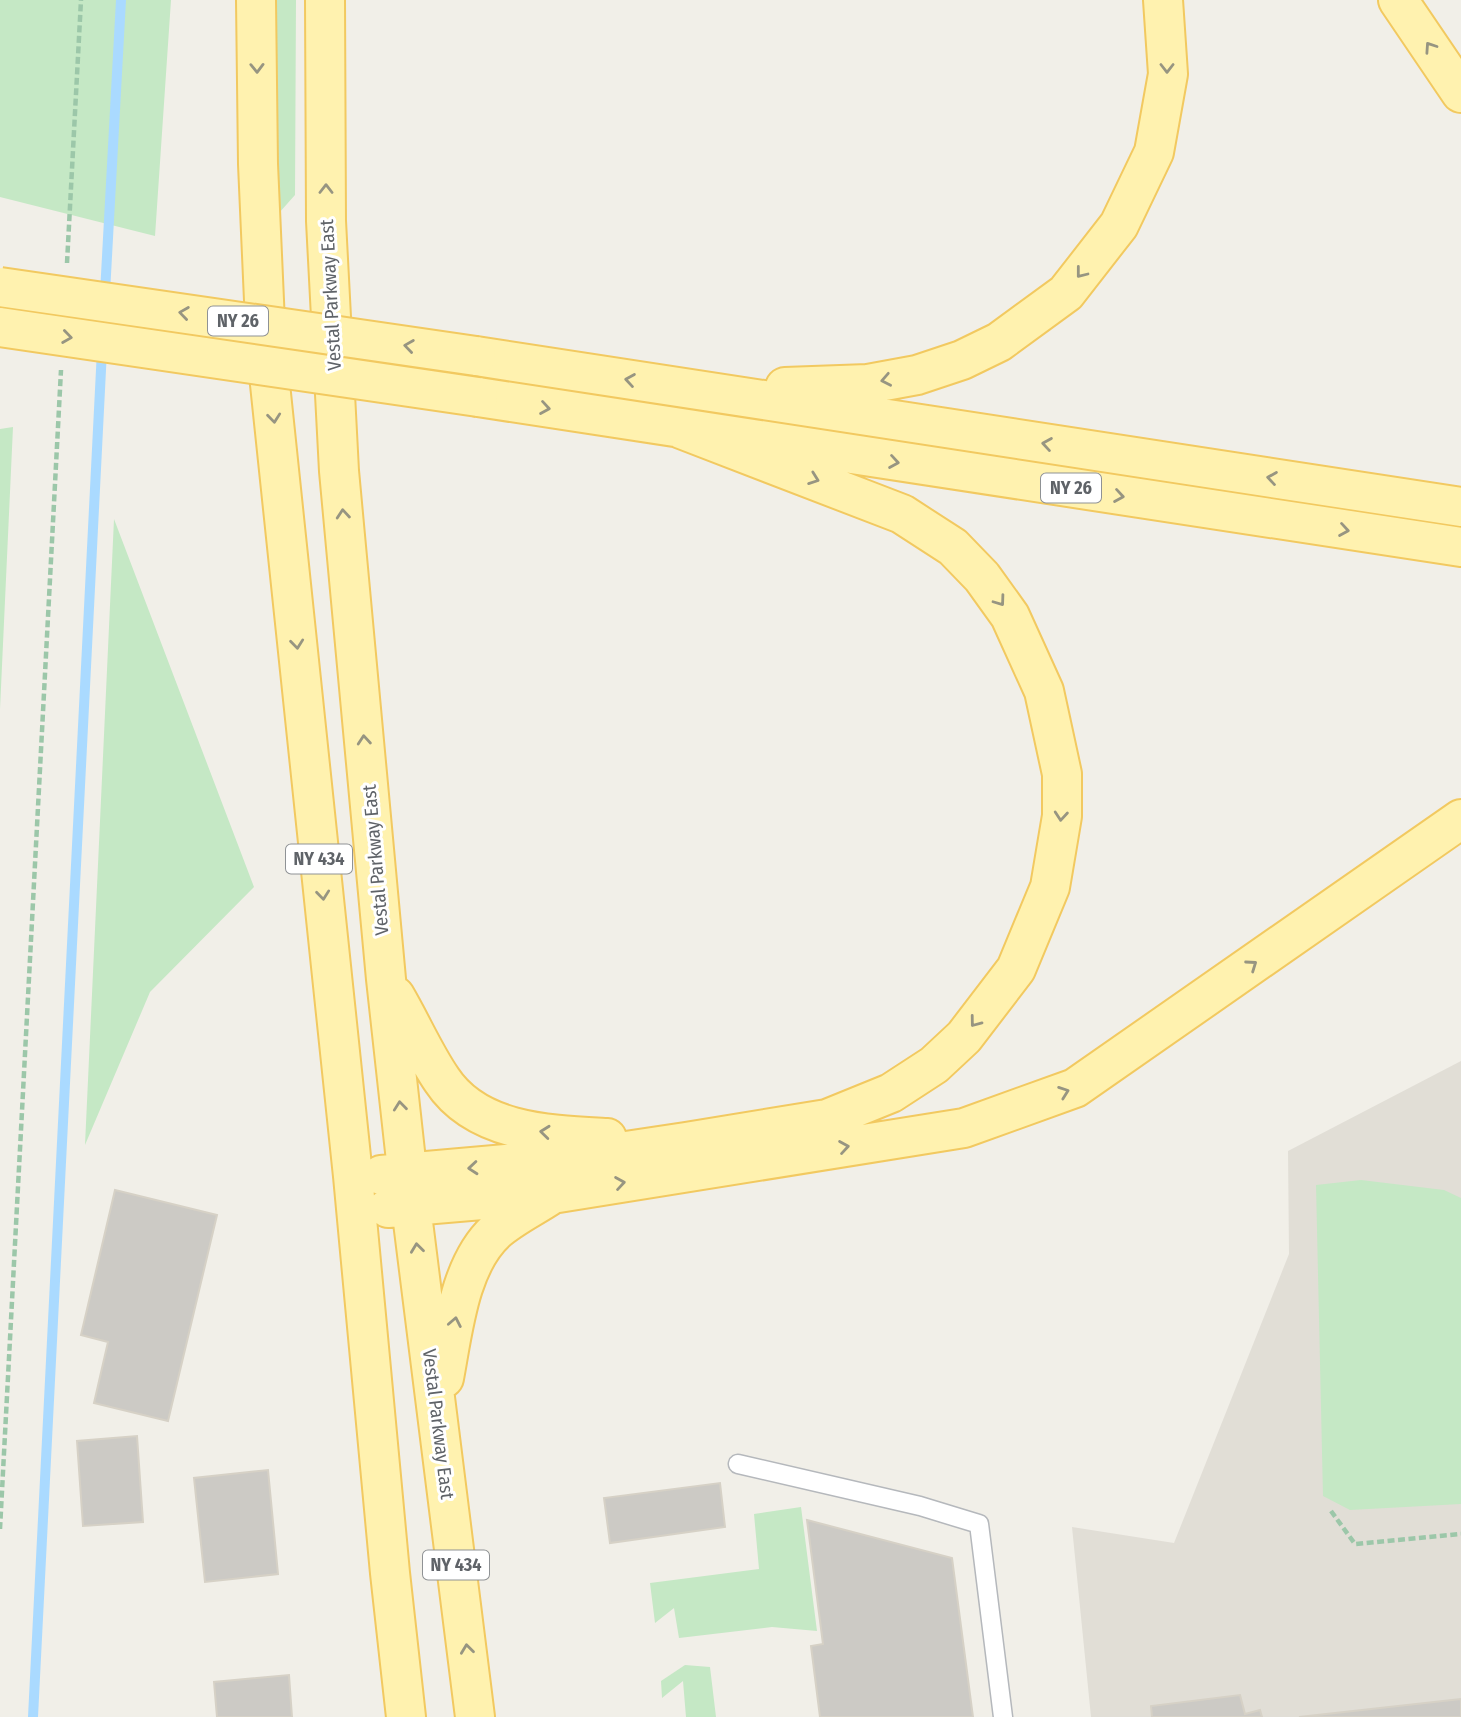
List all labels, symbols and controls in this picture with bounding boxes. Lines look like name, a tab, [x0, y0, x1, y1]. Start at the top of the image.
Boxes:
one-way arrow	[1425, 42, 1438, 55]
one-way arrow	[249, 63, 265, 74]
one-way arrow	[1159, 63, 1175, 74]
one-way arrow	[318, 183, 334, 194]
street label: Vestal Parkway East	[315, 218, 346, 371]
one-way arrow	[1076, 266, 1089, 278]
one-way arrow	[178, 306, 190, 321]
road number: NY 26	[208, 306, 268, 335]
one-way arrow	[61, 329, 73, 344]
one-way arrow	[403, 339, 415, 354]
one-way arrow	[880, 372, 892, 387]
one-way arrow	[624, 373, 636, 388]
one-way arrow	[539, 400, 551, 415]
one-way arrow	[266, 412, 281, 423]
one-way arrow	[1042, 437, 1053, 452]
one-way arrow	[888, 454, 900, 469]
one-way arrow	[807, 470, 819, 484]
one-way arrow	[1267, 471, 1278, 486]
road number: NY 26	[1041, 474, 1101, 502]
one-way arrow	[1113, 488, 1125, 503]
one-way arrow	[336, 508, 351, 519]
one-way arrow	[1338, 522, 1350, 537]
one-way arrow	[991, 593, 1004, 606]
one-way arrow	[289, 639, 304, 650]
one-way arrow	[357, 735, 372, 746]
street label: Vestal Parkway East	[357, 783, 394, 936]
one-way arrow	[1054, 811, 1069, 822]
road number: NY 434	[286, 844, 352, 874]
one-way arrow	[315, 889, 330, 900]
one-way arrow	[1244, 961, 1257, 973]
one-way arrow	[971, 1014, 984, 1027]
one-way arrow	[1057, 1086, 1070, 1100]
one-way arrow	[393, 1100, 408, 1112]
one-way arrow	[539, 1124, 551, 1139]
one-way arrow	[838, 1140, 850, 1155]
one-way arrow	[467, 1160, 478, 1175]
one-way arrow	[614, 1176, 626, 1191]
one-way arrow	[409, 1242, 424, 1254]
one-way arrow	[447, 1316, 462, 1328]
street label: Vestal Parkway East	[418, 1347, 459, 1501]
road number: NY 434	[423, 1550, 489, 1580]
one-way arrow	[459, 1643, 474, 1655]

